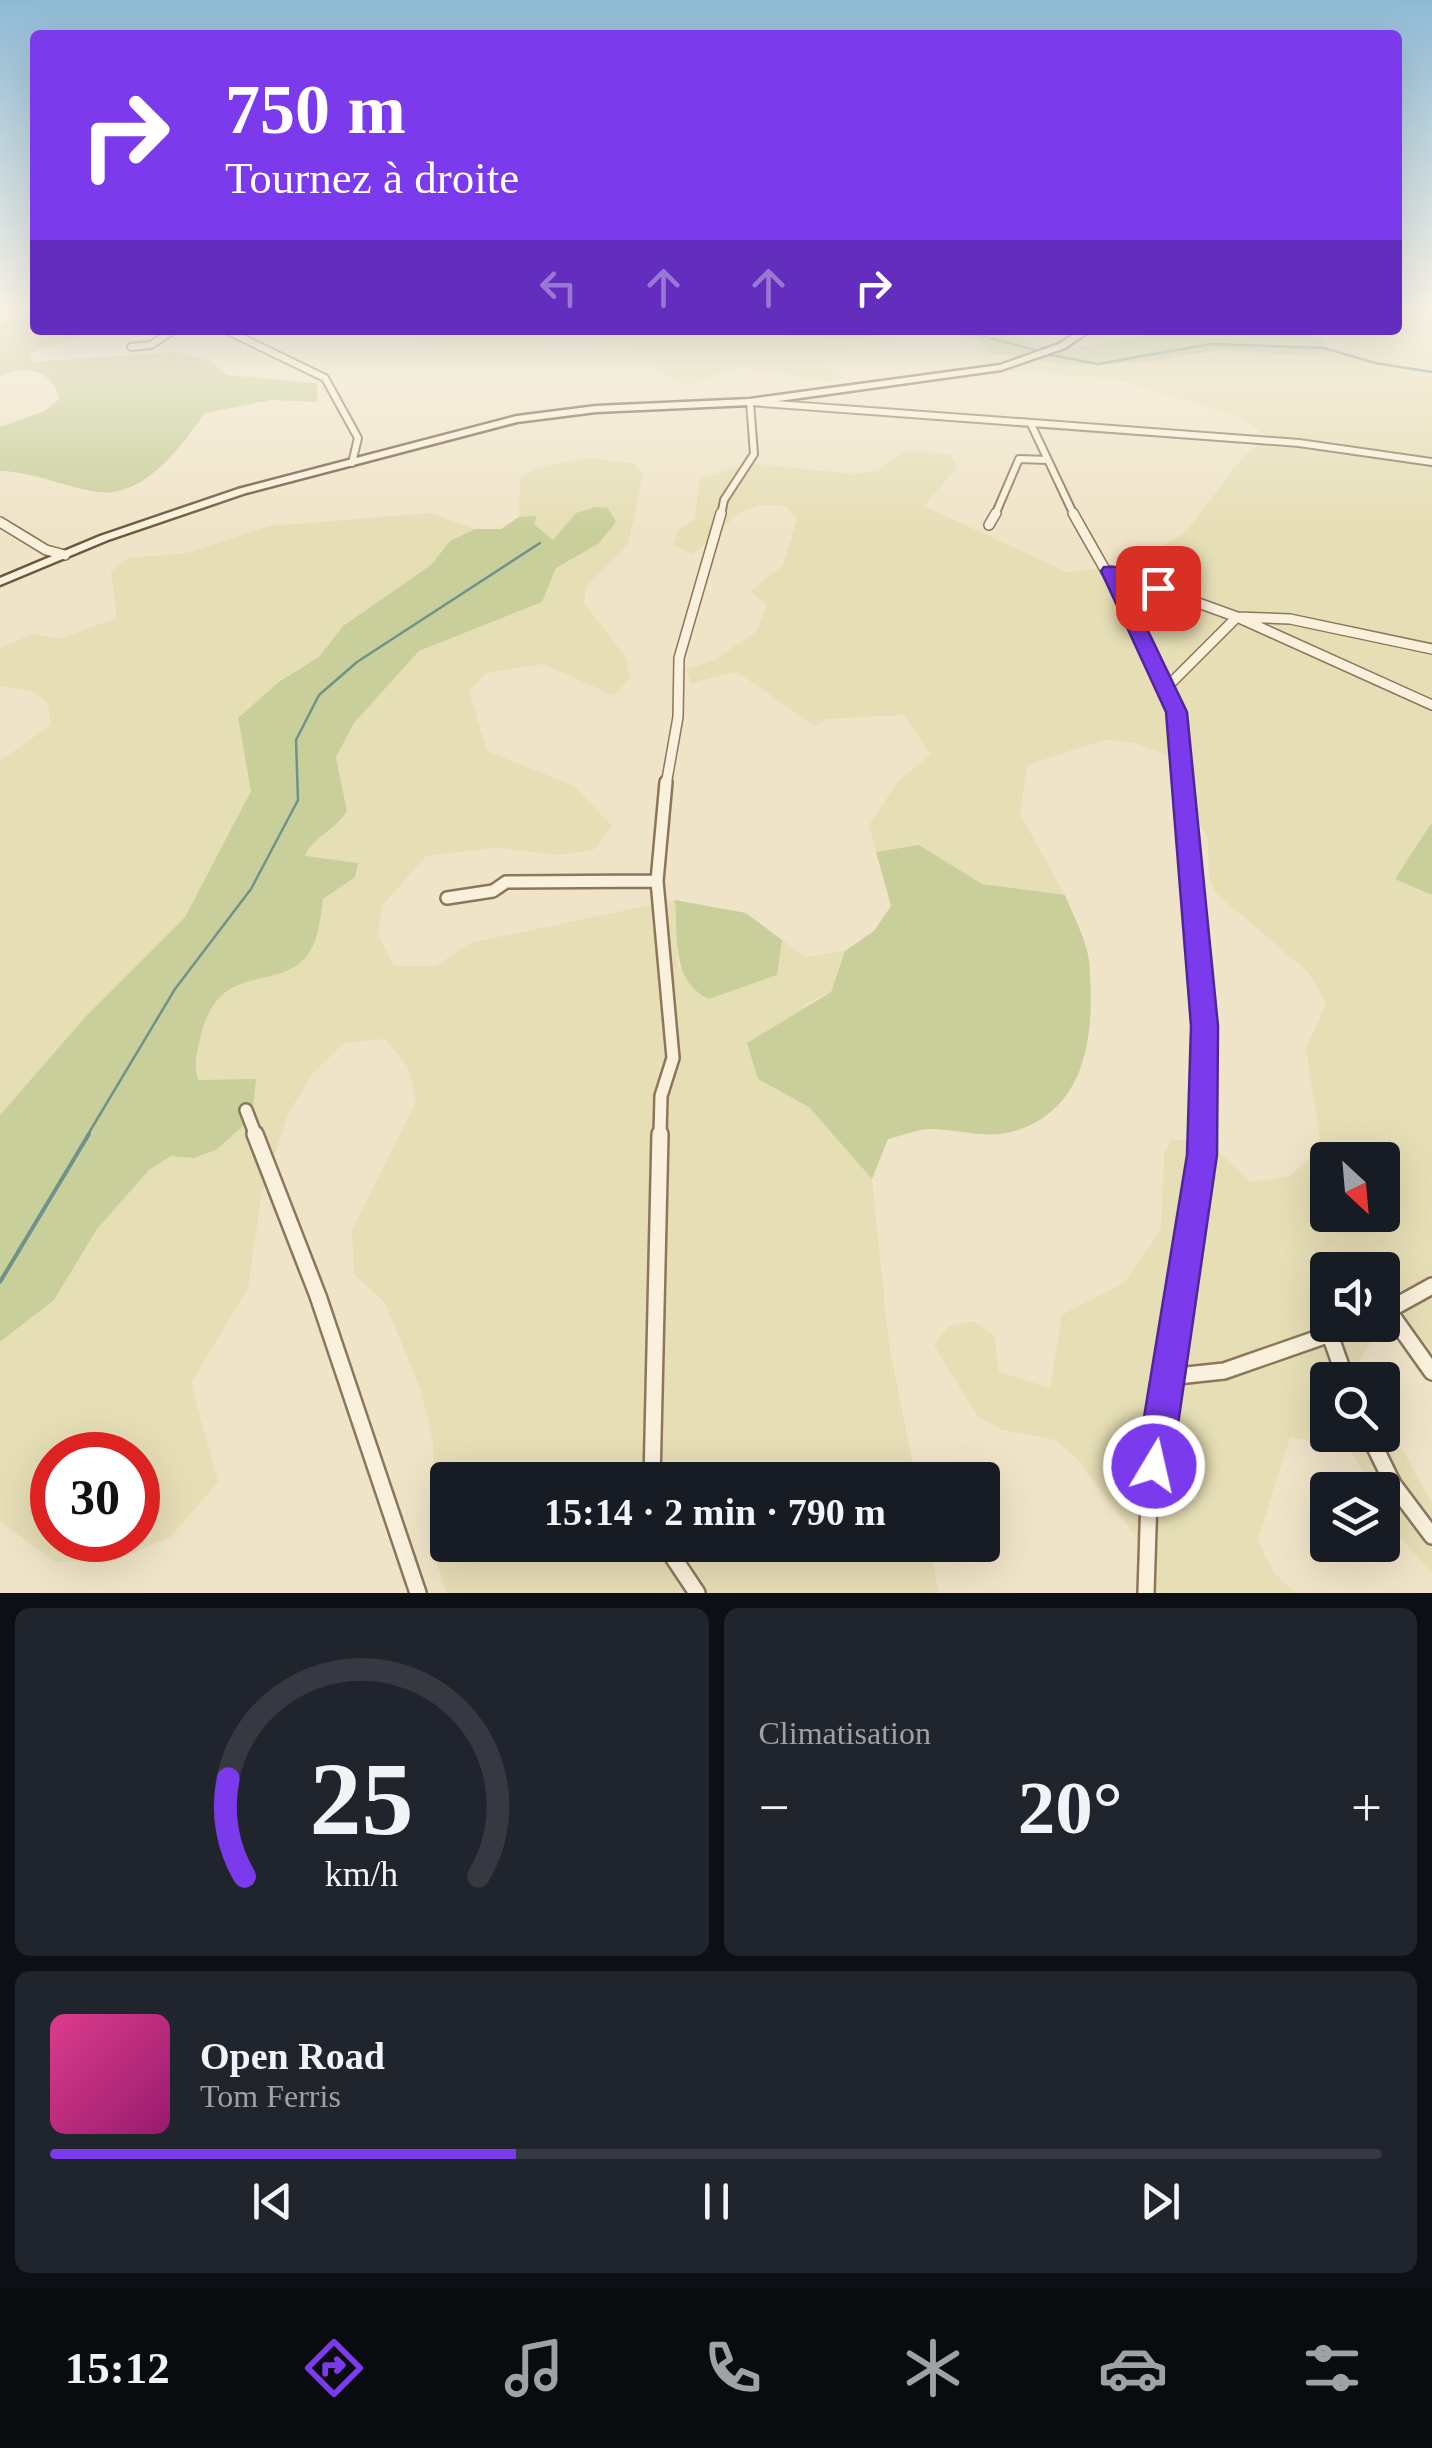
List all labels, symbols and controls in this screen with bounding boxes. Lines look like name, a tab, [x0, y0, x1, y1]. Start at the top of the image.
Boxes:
icon: right	[60, 70, 190, 200]
text: 750 m	[225, 71, 406, 148]
text: Tournez à droite	[225, 153, 519, 203]
icon: left	[531, 260, 586, 315]
icon: ahead	[636, 260, 691, 315]
icon: ahead	[741, 260, 796, 315]
icon: right	[846, 260, 901, 315]
pin	[1116, 546, 1201, 631]
icon: arrive	[1131, 561, 1186, 616]
north arrow	[1310, 1142, 1400, 1232]
map controls	[1310, 1142, 1400, 1562]
button: sound	[1310, 1252, 1400, 1342]
button: search	[1310, 1362, 1400, 1452]
position arrow	[1102, 1414, 1206, 1518]
speed limit sign: 30	[30, 1432, 160, 1562]
button: layers	[1310, 1472, 1400, 1562]
text: 15:14 · 2 min · 790 m	[544, 1491, 886, 1533]
text: Climatisation	[759, 1715, 931, 1751]
text: 25	[310, 1741, 414, 1856]
text: 20°	[1018, 1766, 1123, 1849]
text: −	[759, 1777, 790, 1838]
text: +	[1351, 1777, 1382, 1838]
text: km/h	[325, 1854, 399, 1894]
text: Open Road	[200, 2035, 385, 2077]
text: Tom Ferris	[200, 2078, 341, 2114]
icon: previous	[245, 2174, 300, 2229]
icon: pause	[689, 2174, 744, 2229]
icon: next	[1133, 2174, 1188, 2229]
icon: directions	[299, 2333, 369, 2403]
icon: music	[499, 2333, 569, 2403]
icon: phone	[698, 2333, 768, 2403]
icon: climate	[898, 2333, 968, 2403]
icon: car	[1098, 2333, 1168, 2403]
icon: filters	[1297, 2333, 1367, 2403]
text: 15:12	[65, 2343, 170, 2393]

